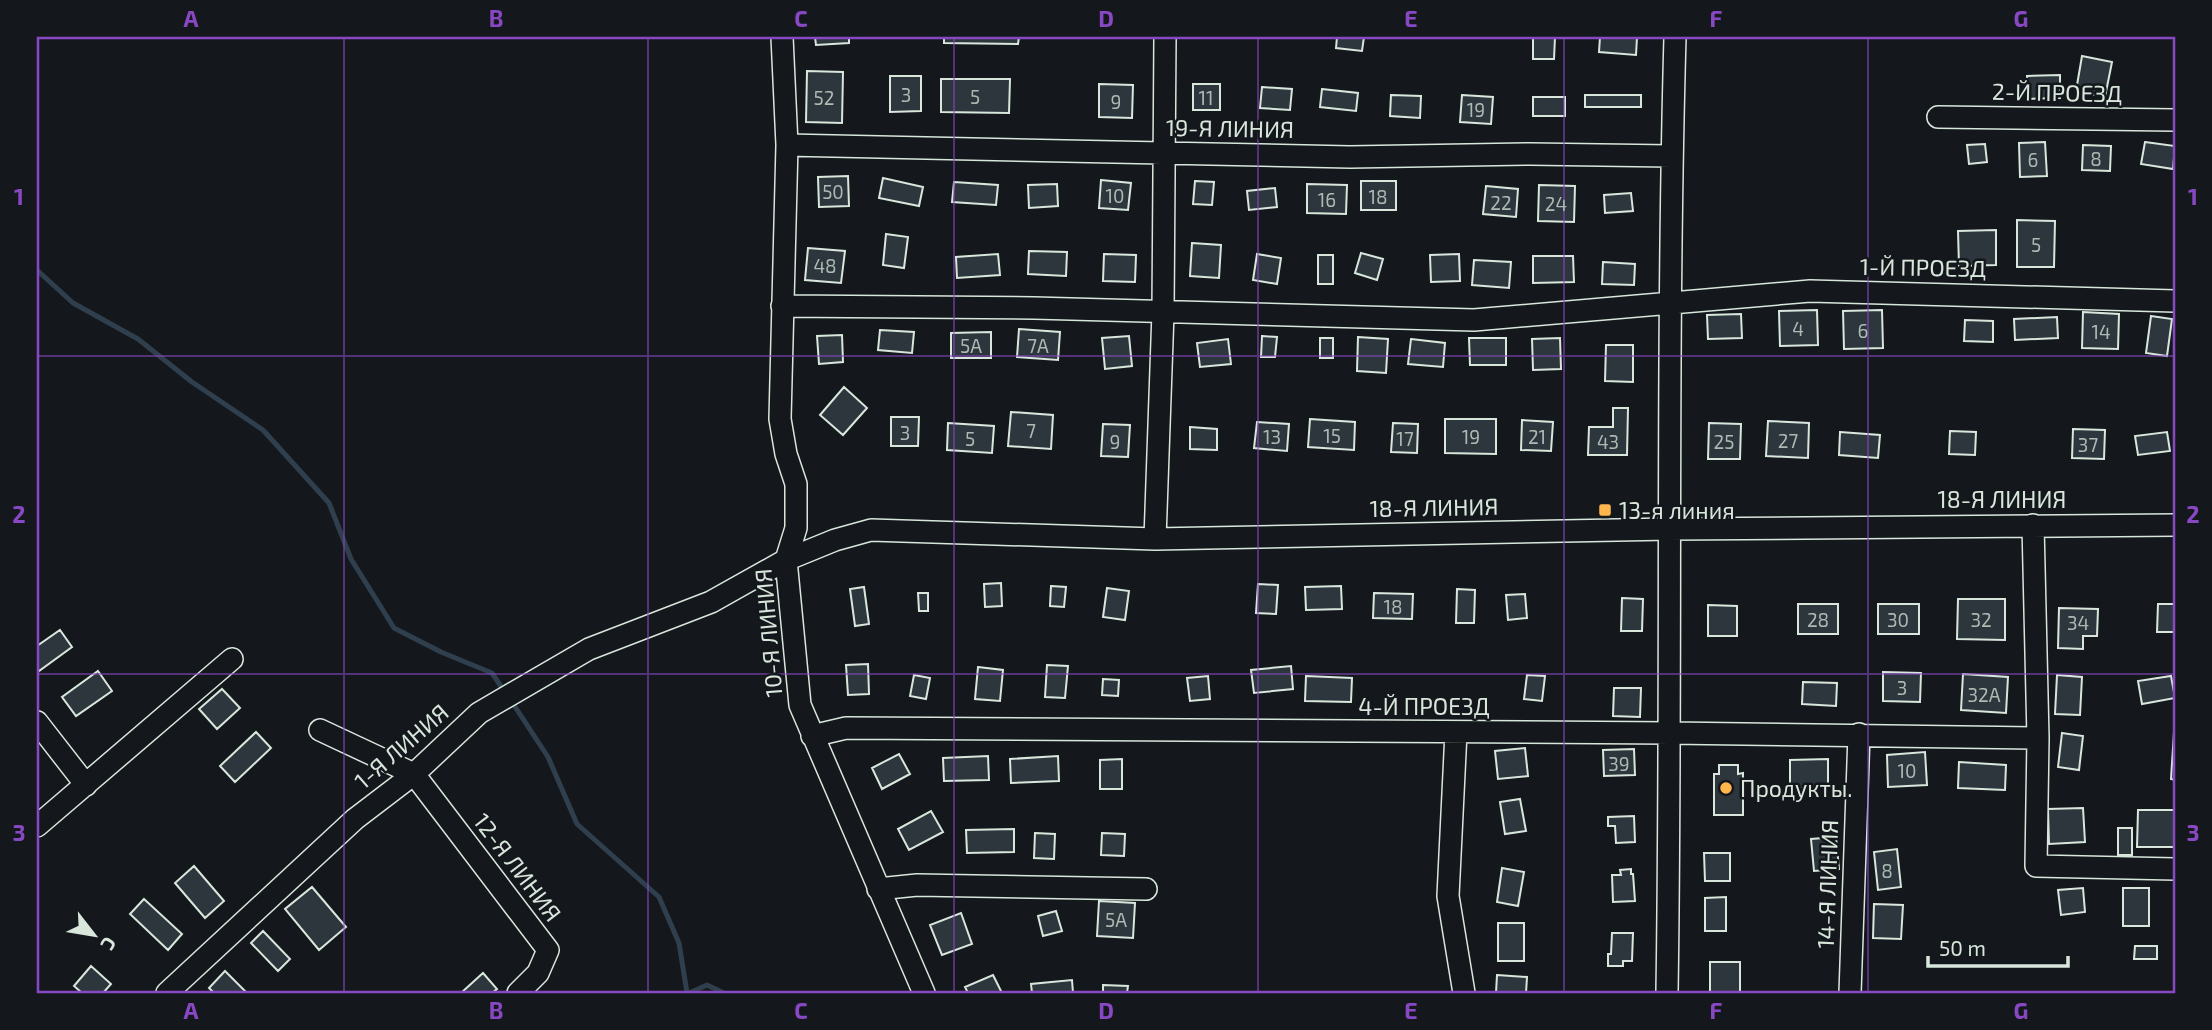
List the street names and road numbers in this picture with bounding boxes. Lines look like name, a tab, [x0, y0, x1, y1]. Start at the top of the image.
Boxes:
street label: 2-Й ПРОЕЗД	[1992, 77, 2122, 107]
street label: 19-Я ЛИНИЯ	[1166, 113, 1294, 143]
street label: 1-Й ПРОЕЗД	[1860, 252, 1986, 282]
street label: 18-Я ЛИНИЯ	[1938, 485, 2066, 513]
street label: 18-Я ЛИНИЯ	[1369, 492, 1499, 522]
street label: 10-Я ЛИНИЯ	[748, 568, 788, 698]
street label: 4-Й ПРОЕЗД	[1358, 692, 1490, 720]
street label: 1-Я ЛИНИЯ	[348, 698, 454, 794]
street label: 12-Я ЛИНИЯ	[468, 808, 568, 926]
street label: 14-Я ЛИНИЯ	[1811, 819, 1843, 949]

